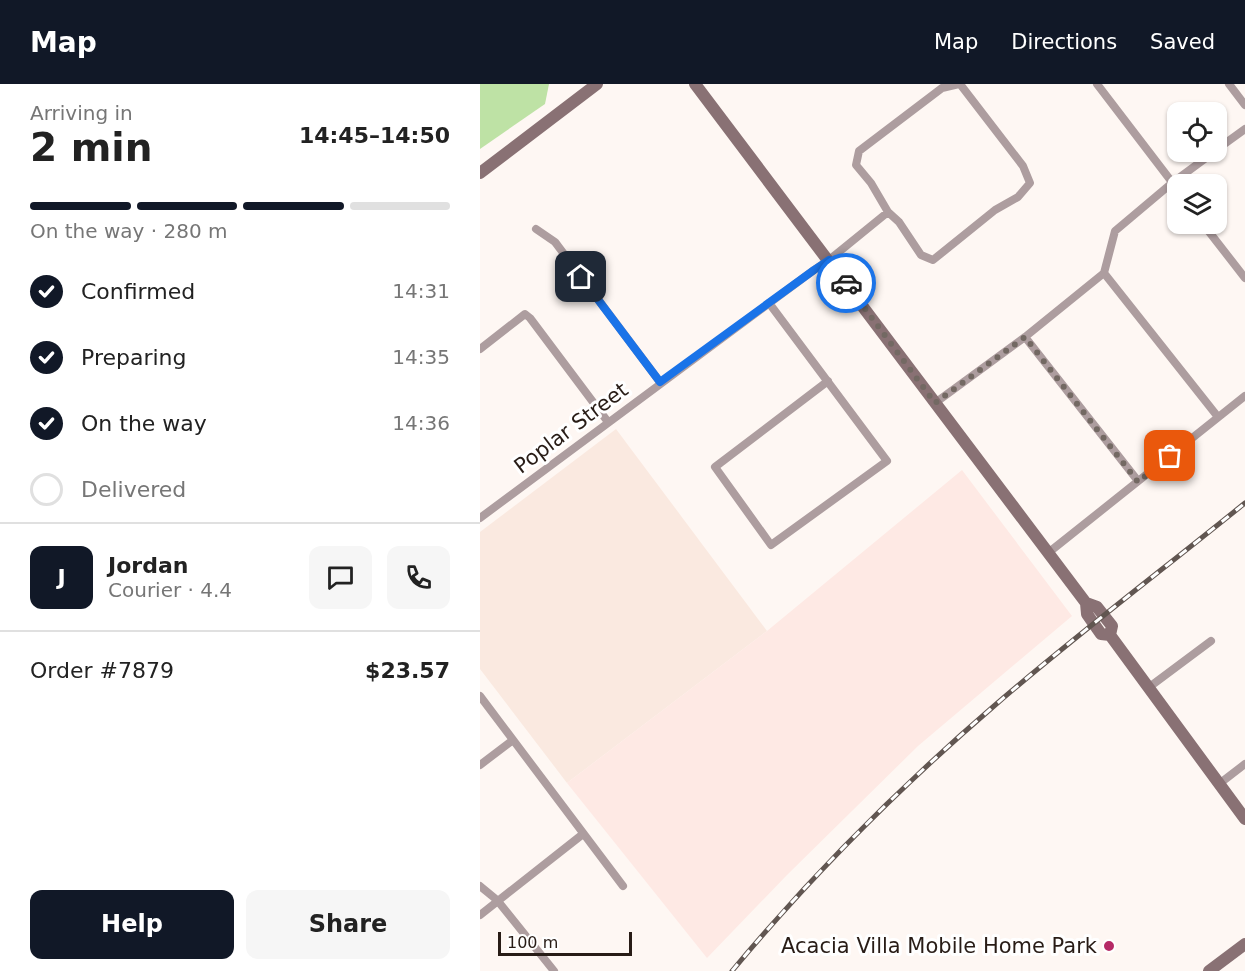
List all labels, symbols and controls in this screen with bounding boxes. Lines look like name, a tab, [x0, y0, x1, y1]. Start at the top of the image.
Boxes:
text: Map	[30, 26, 97, 59]
text: Map	[934, 30, 978, 54]
text: Directions	[1011, 30, 1117, 54]
text: Saved	[1150, 30, 1215, 54]
text: Arriving in	[30, 101, 133, 125]
map controls	[1167, 102, 1227, 234]
button: locate	[1167, 102, 1227, 162]
text: 14:45–14:50	[299, 123, 450, 148]
text: 2 min	[30, 125, 152, 170]
button: layers	[1167, 174, 1227, 234]
text: On the way · 280 m	[30, 219, 228, 243]
pin	[555, 251, 606, 302]
courier	[816, 253, 876, 313]
icon: home	[564, 260, 597, 293]
icon: car	[830, 267, 863, 300]
icon: check	[30, 275, 63, 308]
text: Confirmed	[81, 279, 195, 304]
text: 14:31	[392, 279, 450, 303]
icon: check	[30, 341, 63, 374]
text: Preparing	[81, 345, 187, 370]
text: 14:35	[392, 345, 450, 369]
street label: Poplar Street	[510, 378, 632, 478]
icon: check	[30, 407, 63, 440]
text: On the way	[81, 411, 207, 436]
text: 14:36	[392, 411, 450, 435]
pin	[1144, 430, 1195, 481]
icon: bag	[1153, 439, 1186, 472]
text: Delivered	[81, 477, 186, 502]
button: chat	[309, 546, 372, 609]
button: phone	[387, 546, 450, 609]
text: Jordan	[108, 553, 188, 578]
text: J	[57, 565, 66, 590]
text: Courier · 4.4	[108, 578, 232, 602]
text: Order #7879	[30, 658, 174, 683]
text: $23.57	[365, 658, 450, 683]
button: Help	[30, 890, 234, 959]
button: Share	[246, 890, 450, 959]
scale bar	[498, 929, 632, 956]
text: 100 m	[507, 933, 558, 952]
place label: Acacia Villa Mobile Home Park	[781, 934, 1098, 958]
marker: Acacia Villa Mobile Home Park	[1102, 939, 1116, 953]

